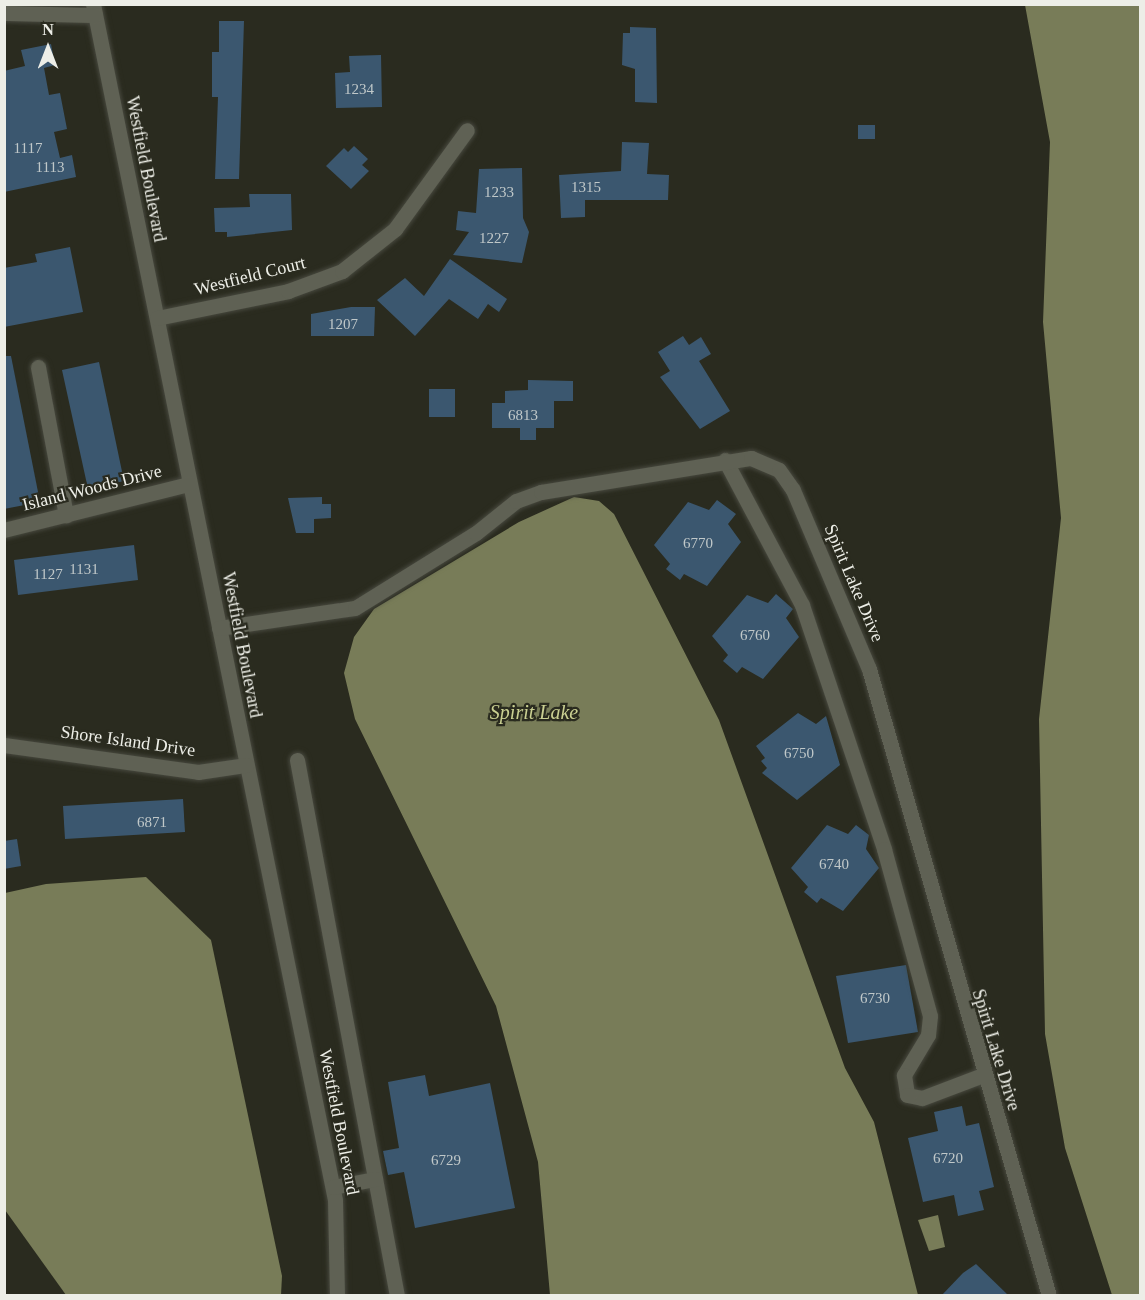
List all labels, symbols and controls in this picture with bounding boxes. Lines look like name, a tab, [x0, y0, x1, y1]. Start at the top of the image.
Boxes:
north arrow	[18, 18, 78, 78]
text: N	[42, 21, 54, 38]
house number: 1234	[344, 81, 374, 99]
street label: Westfield Boulevard	[121, 94, 171, 244]
house number: 1117	[14, 140, 42, 158]
house number: 1113	[36, 159, 64, 177]
house number: 1315	[571, 179, 601, 197]
house number: 1233	[484, 184, 514, 202]
house number: 1227	[479, 230, 509, 248]
street label: Westfield Court	[192, 252, 308, 300]
house number: 1207	[328, 316, 358, 334]
house number: 6813	[508, 407, 538, 425]
street label: Island Woods Drive	[20, 460, 164, 516]
street label: Spirit Lake Drive	[819, 521, 889, 645]
house number: 6770	[683, 535, 713, 553]
house number: 1131	[69, 561, 99, 579]
house number: 1127	[33, 566, 63, 584]
street label: Westfield Boulevard	[217, 570, 267, 720]
house number: 6760	[740, 627, 770, 645]
water label: Spirit Lake	[490, 700, 578, 724]
street label: Shore Island Drive	[59, 721, 197, 761]
house number: 6750	[784, 745, 814, 763]
house number: 6871	[137, 814, 167, 832]
house number: 6740	[819, 856, 849, 874]
street label: Spirit Lake Drive	[967, 987, 1025, 1113]
house number: 6730	[860, 990, 890, 1008]
street label: Westfield Boulevard	[314, 1047, 364, 1197]
house number: 6720	[933, 1150, 963, 1168]
house number: 6729	[431, 1152, 461, 1170]

